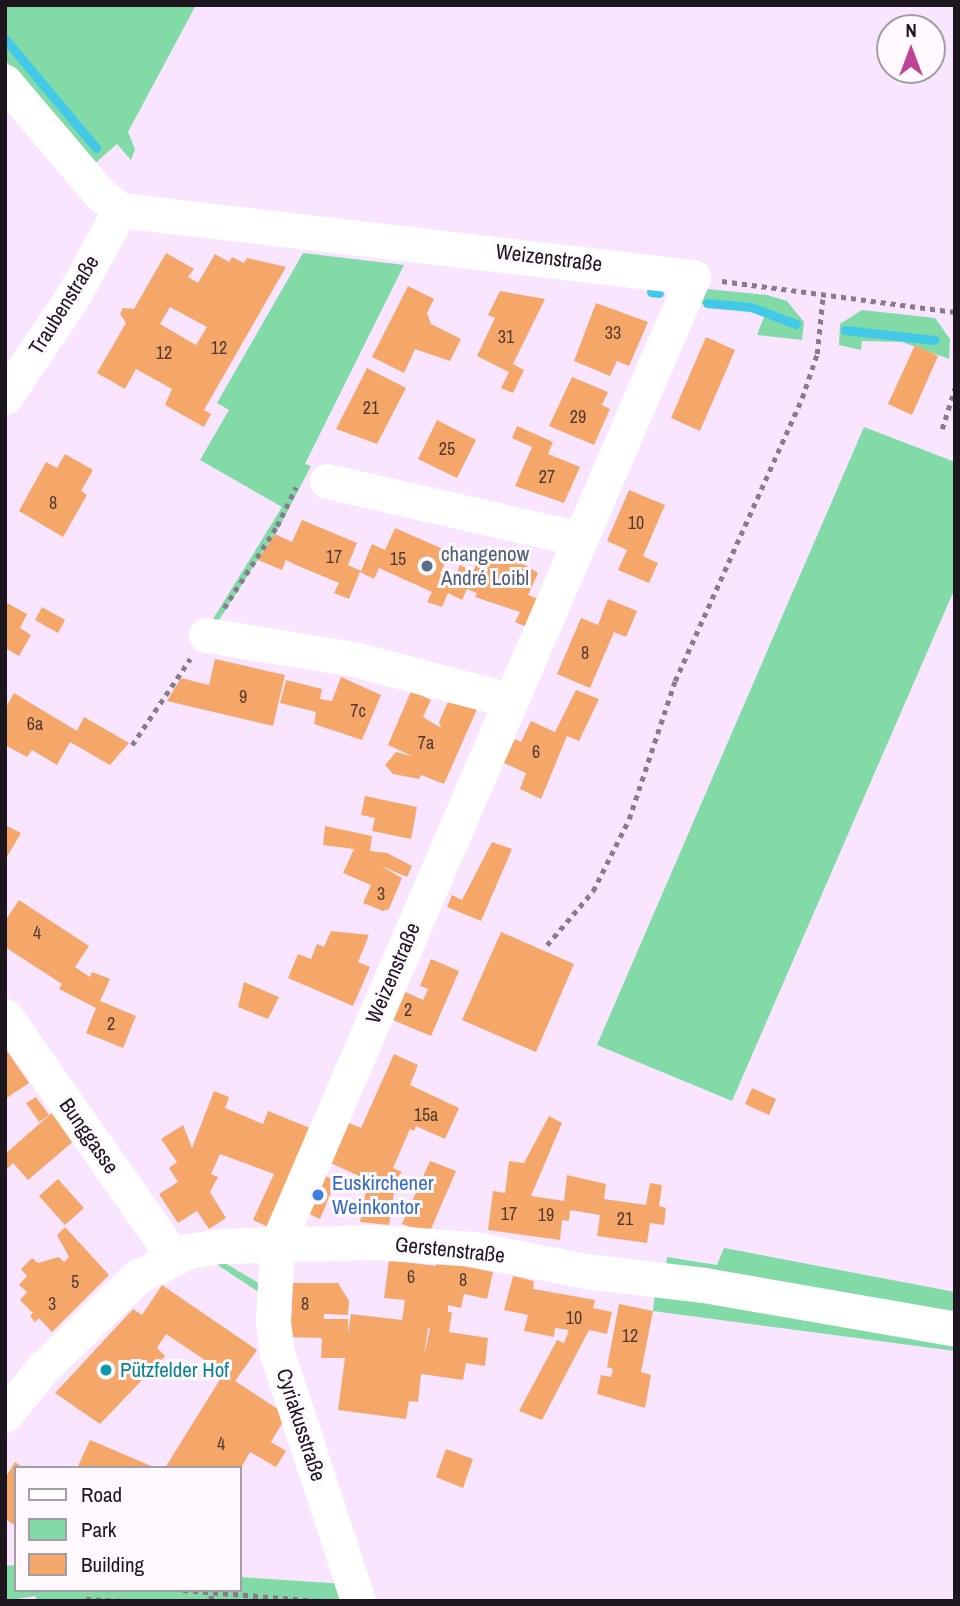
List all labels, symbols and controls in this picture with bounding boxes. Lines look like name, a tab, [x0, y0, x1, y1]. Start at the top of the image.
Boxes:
north arrow	[876, 14, 946, 84]
text: N	[905, 17, 917, 43]
street label: Weizenstraße	[494, 239, 604, 277]
street label: Traubenstraße	[24, 251, 104, 359]
house number: 33	[605, 322, 621, 344]
house number: 31	[498, 326, 514, 348]
house number: 12	[211, 337, 227, 359]
house number: 12	[156, 342, 172, 364]
house number: 21	[363, 397, 379, 419]
house number: 29	[570, 406, 586, 428]
house number: 25	[439, 438, 455, 460]
house number: 27	[539, 466, 555, 488]
house number: 8	[49, 492, 57, 514]
house number: 10	[628, 512, 644, 534]
place label: changenow André Loibl	[441, 541, 529, 591]
house number: 17	[326, 546, 342, 568]
house number: 15	[390, 548, 406, 570]
marker: changenow André Loibl	[419, 558, 435, 574]
house number: 8	[581, 642, 589, 664]
house number: 9	[239, 686, 247, 708]
house number: 7c	[350, 700, 366, 722]
house number: 6a	[27, 713, 43, 735]
house number: 7a	[418, 732, 434, 754]
house number: 6	[532, 741, 540, 763]
house number: 3	[377, 883, 385, 905]
street label: Weizenstraße	[361, 919, 425, 1027]
house number: 4	[33, 922, 41, 944]
house number: 2	[404, 999, 412, 1021]
house number: 2	[107, 1013, 115, 1035]
street label: Bunggasse	[54, 1093, 124, 1179]
house number: 15a	[414, 1104, 438, 1126]
place label: Euskirchener Weinkontor	[332, 1170, 433, 1220]
marker: Euskirchener Weinkontor	[310, 1187, 326, 1203]
house number: 17	[501, 1203, 517, 1225]
house number: 19	[538, 1204, 554, 1226]
house number: 21	[617, 1208, 633, 1230]
street label: Gerstenstraße	[394, 1232, 506, 1268]
house number: 6	[407, 1266, 415, 1288]
house number: 8	[459, 1269, 467, 1291]
house number: 5	[71, 1271, 79, 1293]
house number: 3	[48, 1293, 56, 1315]
house number: 8	[301, 1293, 309, 1315]
house number: 10	[566, 1307, 582, 1329]
house number: 12	[622, 1325, 638, 1347]
place label: Pützfelder Hof	[120, 1357, 229, 1383]
marker: Pützfelder Hof	[98, 1362, 114, 1378]
street label: Cyriakusstraße	[271, 1366, 331, 1484]
house number: 4	[217, 1433, 225, 1455]
legend	[14, 1466, 242, 1592]
text: Road	[81, 1480, 122, 1509]
text: Park	[81, 1515, 116, 1544]
text: Building	[81, 1550, 144, 1579]

